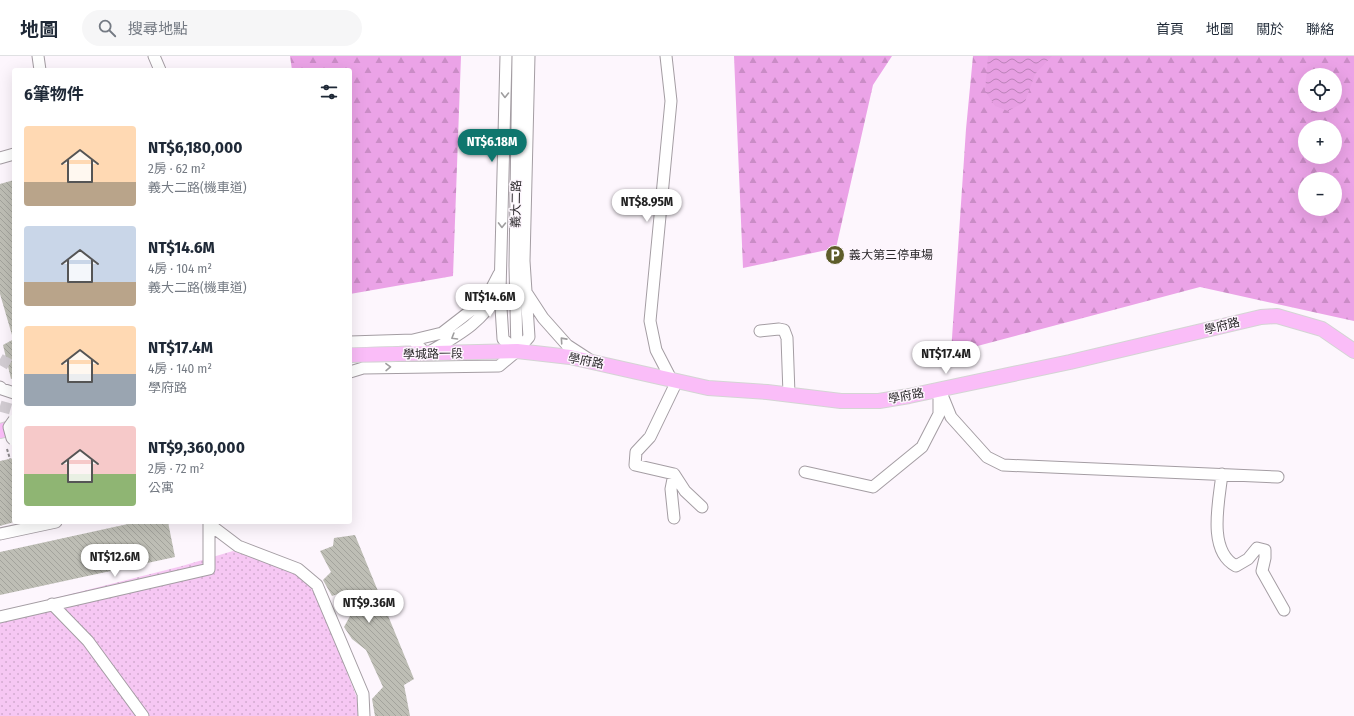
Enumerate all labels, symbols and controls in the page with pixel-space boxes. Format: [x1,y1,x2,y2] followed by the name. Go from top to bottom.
[82,10,362,46] search box
[96,17,118,39] icon: search
[20,18,58,41] text: 地圖
[128,20,188,38] text: 搜尋地點
[1156,21,1184,38] text: 首頁
[1206,21,1234,38] text: 地圖
[1256,21,1284,38] text: 關於
[1306,21,1334,38] text: 聯絡
[1298,68,1342,216] map controls
[1298,68,1342,112] button: locate
[318,81,340,103] icon: filters
[24,84,84,105] text: 6筆物件
[501,92,509,98] one-way arrow
[1298,120,1342,164] button: +
[451,129,533,163] pin: NT$6.18M
[467,134,517,149] text: NT$6.18M
[148,137,243,158] text: NT$6,180,000
[56,142,104,190] icon: home
[148,161,205,176] text: 2房 · 62 m²
[1298,172,1342,216] button: −
[148,180,247,195] text: 義大二路(機車道)
[509,180,523,228] street label: 義大二路
[606,189,688,223] pin: NT$8.95M
[621,194,673,209] text: NT$8.95M
[498,222,506,228] one-way arrow
[148,237,215,258] text: NT$14.6M
[56,242,104,290] icon: home
[824,244,846,266] parking icon: 義大第三停車場
[849,248,933,262] place label: 義大第三停車場
[148,261,212,276] text: 4房 · 104 m²
[148,280,247,295] text: 義大二路(機車道)
[449,284,531,318] pin: NT$14.6M
[464,289,516,304] text: NT$14.6M
[1203,315,1241,337] street label: 學府路
[451,333,458,340] one-way arrow
[148,337,213,358] text: NT$17.4M
[560,337,567,344] one-way arrow
[905,341,987,375] pin: NT$17.4M
[56,342,104,390] icon: home
[403,346,463,362] street label: 學城路一段
[921,346,971,361] text: NT$17.4M
[567,351,605,371] street label: 學府路
[148,361,212,376] text: 4房 · 140 m²
[385,363,391,372] one-way arrow
[148,380,187,395] text: 學府路
[887,386,925,406] street label: 學府路
[148,437,245,458] text: NT$9,360,000
[56,442,104,490] icon: home
[148,461,204,476] text: 2房 · 72 m²
[148,480,174,495] text: 公寓
[74,544,156,578] pin: NT$12.6M
[90,549,140,564] text: NT$12.6M
[328,590,410,624] pin: NT$9.36M
[343,595,395,610] text: NT$9.36M

